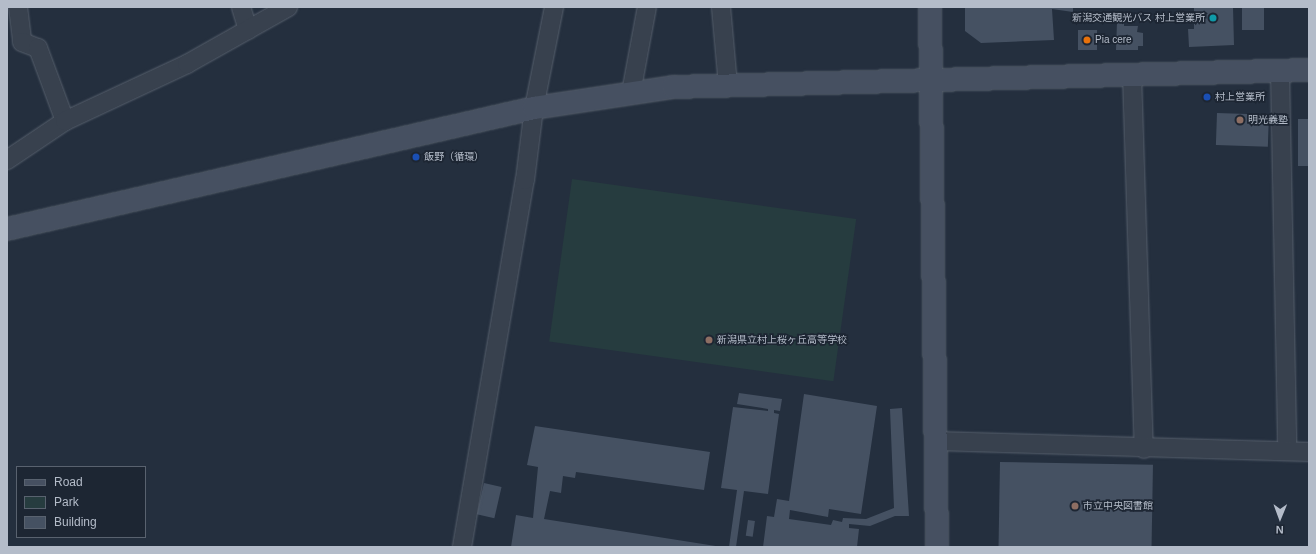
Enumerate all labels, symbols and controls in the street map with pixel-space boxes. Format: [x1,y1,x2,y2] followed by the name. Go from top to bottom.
[1072,12,1205,24] place label: 新潟交通観光バス 村上営業所
[1208,13,1218,23] marker: 新潟交通観光バス 村上営業所
[1095,34,1132,46] place label: Pia cere
[1082,35,1092,45] marker: Pia cere
[1215,91,1265,103] place label: 村上営業所
[1202,92,1212,102] marker: 村上営業所
[1248,114,1288,126] place label: 明光義塾
[1235,115,1245,125] marker: 明光義塾
[424,151,484,163] place label: 飯野（循環）
[411,152,421,162] marker: 飯野（循環）
[717,334,847,346] place label: 新潟県立村上桜ヶ丘高等学校
[704,335,714,345] marker: 新潟県立村上桜ヶ丘高等学校
[16,466,146,538] legend
[54,475,83,489] text: Road
[54,495,79,509] text: Park
[1260,498,1300,538] north arrow
[1083,500,1153,512] place label: 市立中央図書館
[1070,501,1080,511] marker: 市立中央図書館
[54,515,97,529] text: Building
[1276,524,1284,536] text: N

